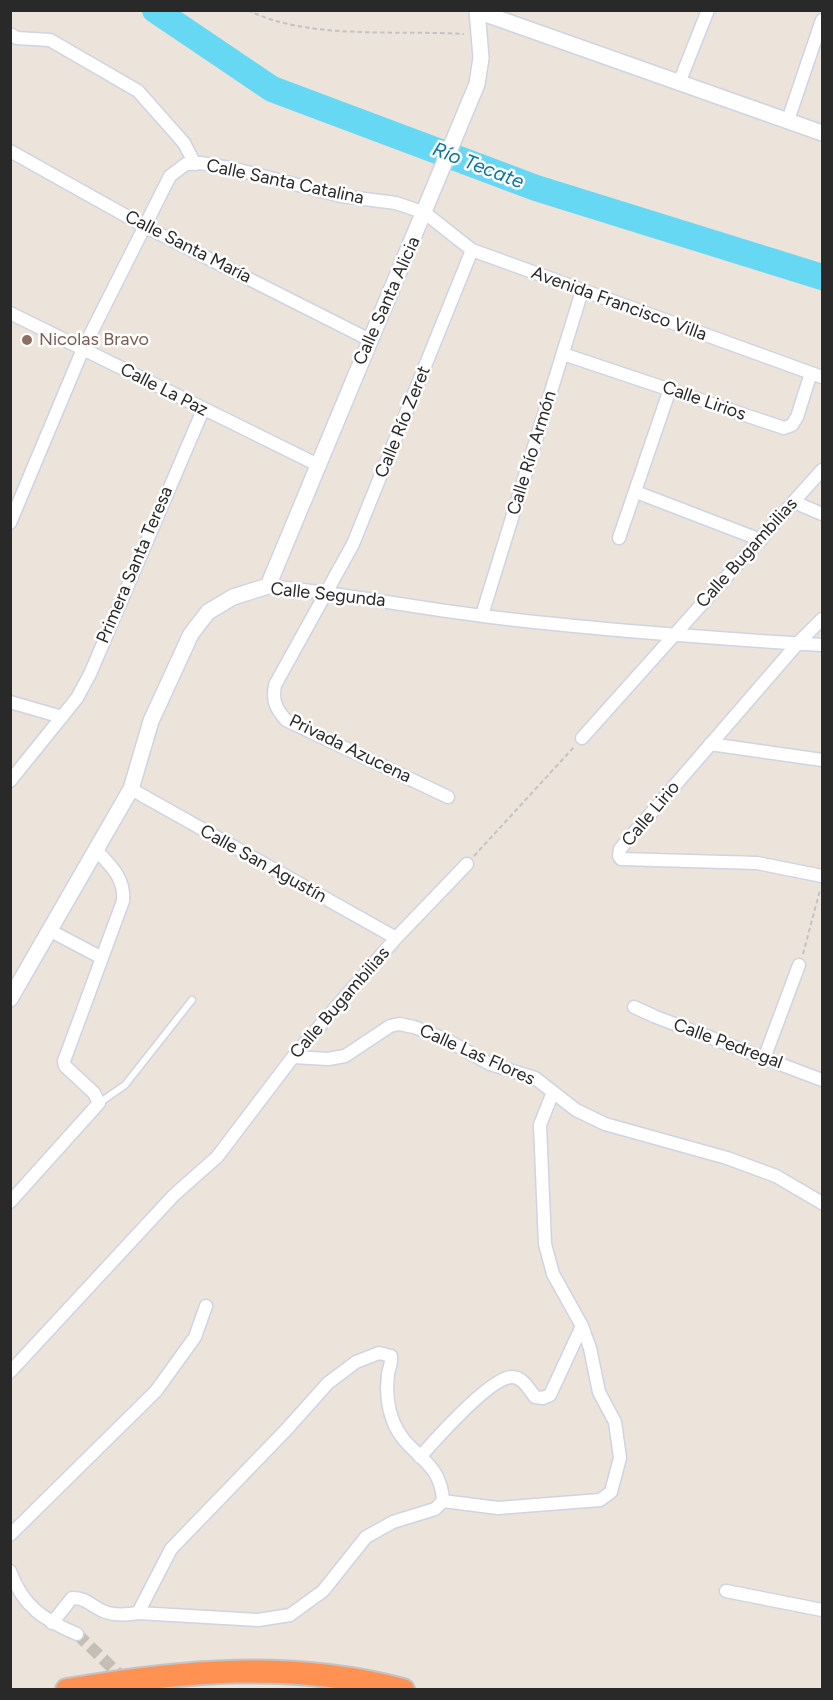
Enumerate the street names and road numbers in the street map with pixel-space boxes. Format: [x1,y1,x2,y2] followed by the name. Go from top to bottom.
[204,155,366,209] street label: Calle Santa Catalina
[121,206,255,288] street label: Calle Santa María
[349,233,425,369] street label: Calle Santa Alicia
[528,262,710,346] street label: Avenida Francisco Villa
[117,359,211,421] street label: Calle La Paz
[371,363,435,481] street label: Calle Río Zeret
[659,377,749,425] street label: Calle Lirios
[503,388,561,518] street label: Calle Río Armón
[92,483,178,647] street label: Primera Santa Teresa
[692,493,802,613] street label: Calle Bugambilias
[269,578,387,612] street label: Calle Segunda
[286,710,414,788] street label: Privada Azucena
[617,777,685,851] street label: Calle Lirio
[196,820,330,908] street label: Calle San Agustín
[286,943,394,1063] street label: Calle Bugambilias
[670,1014,786,1074] street label: Calle Pedregal
[416,1020,538,1090] street label: Calle Las Flores

